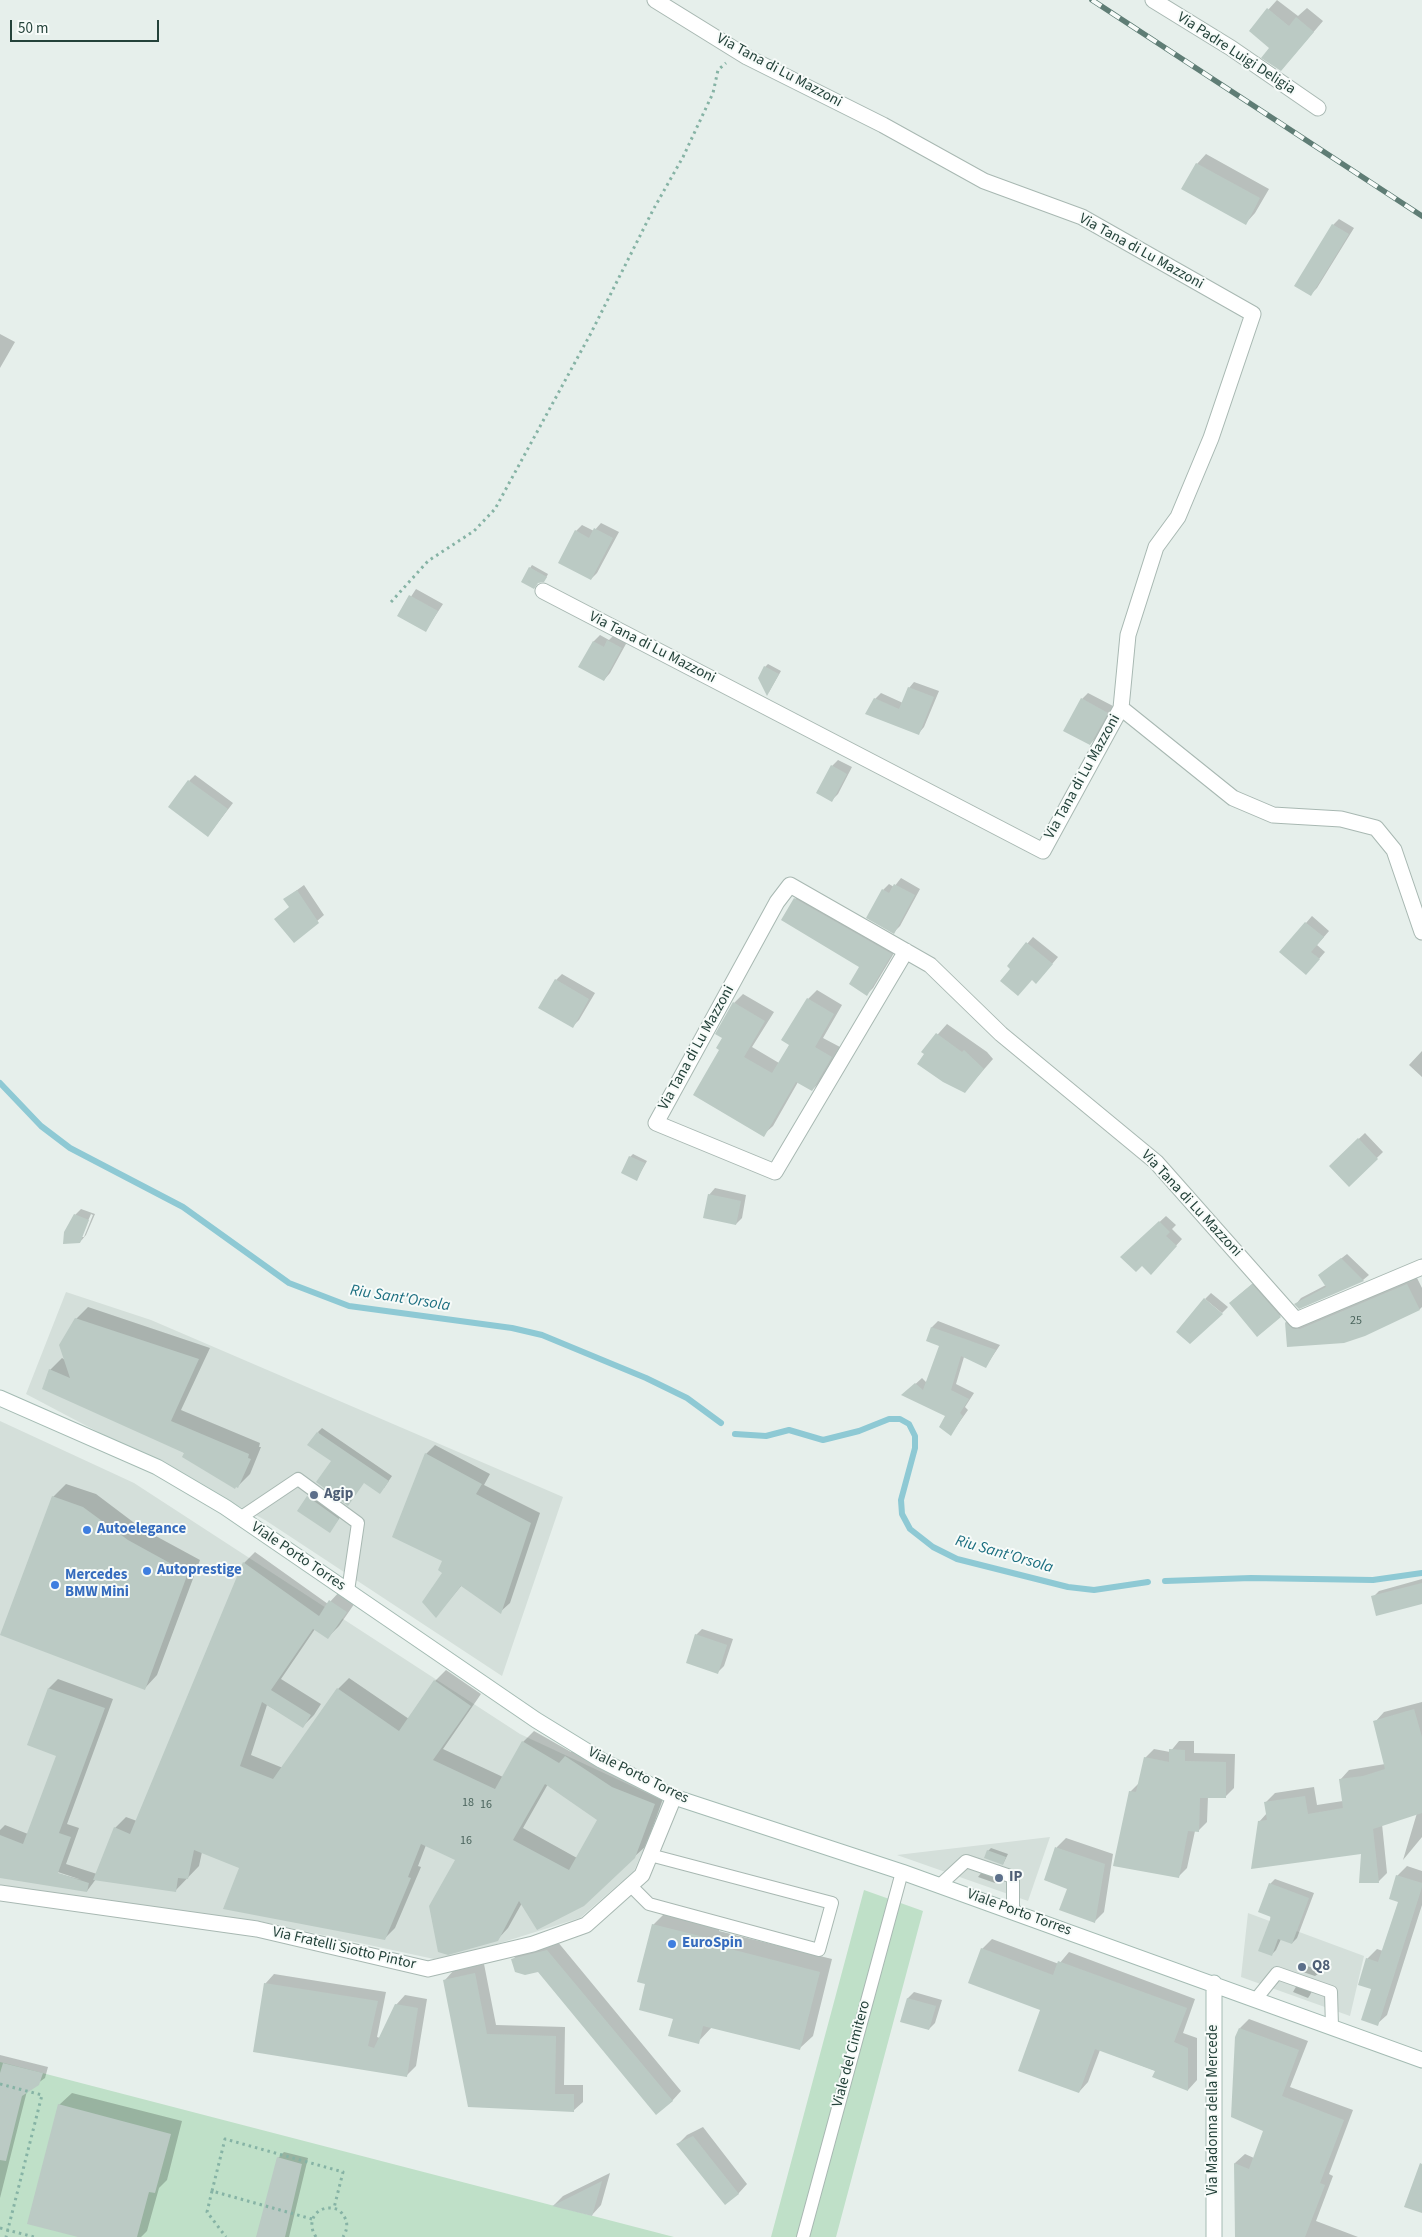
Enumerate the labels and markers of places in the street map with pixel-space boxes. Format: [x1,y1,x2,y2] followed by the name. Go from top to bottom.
[324,1486,353,1504] place label: Agip
[308,1489,320,1501] marker: Agip
[97,1521,186,1539] place label: Autoelegance
[81,1524,93,1536] marker: Autoelegance
[157,1562,242,1580] place label: Autoprestige
[141,1565,153,1577] marker: Autoprestige
[65,1567,129,1602] place label: Mercedes BMW Mini
[49,1579,61,1591] marker: Mercedes BMW Mini
[1009,1869,1022,1887] place label: IP
[993,1872,1005,1884] marker: IP
[682,1935,743,1953] place label: EuroSpin
[666,1938,678,1950] marker: EuroSpin
[1312,1958,1330,1976] place label: Q8
[1296,1961,1308,1973] marker: Q8

